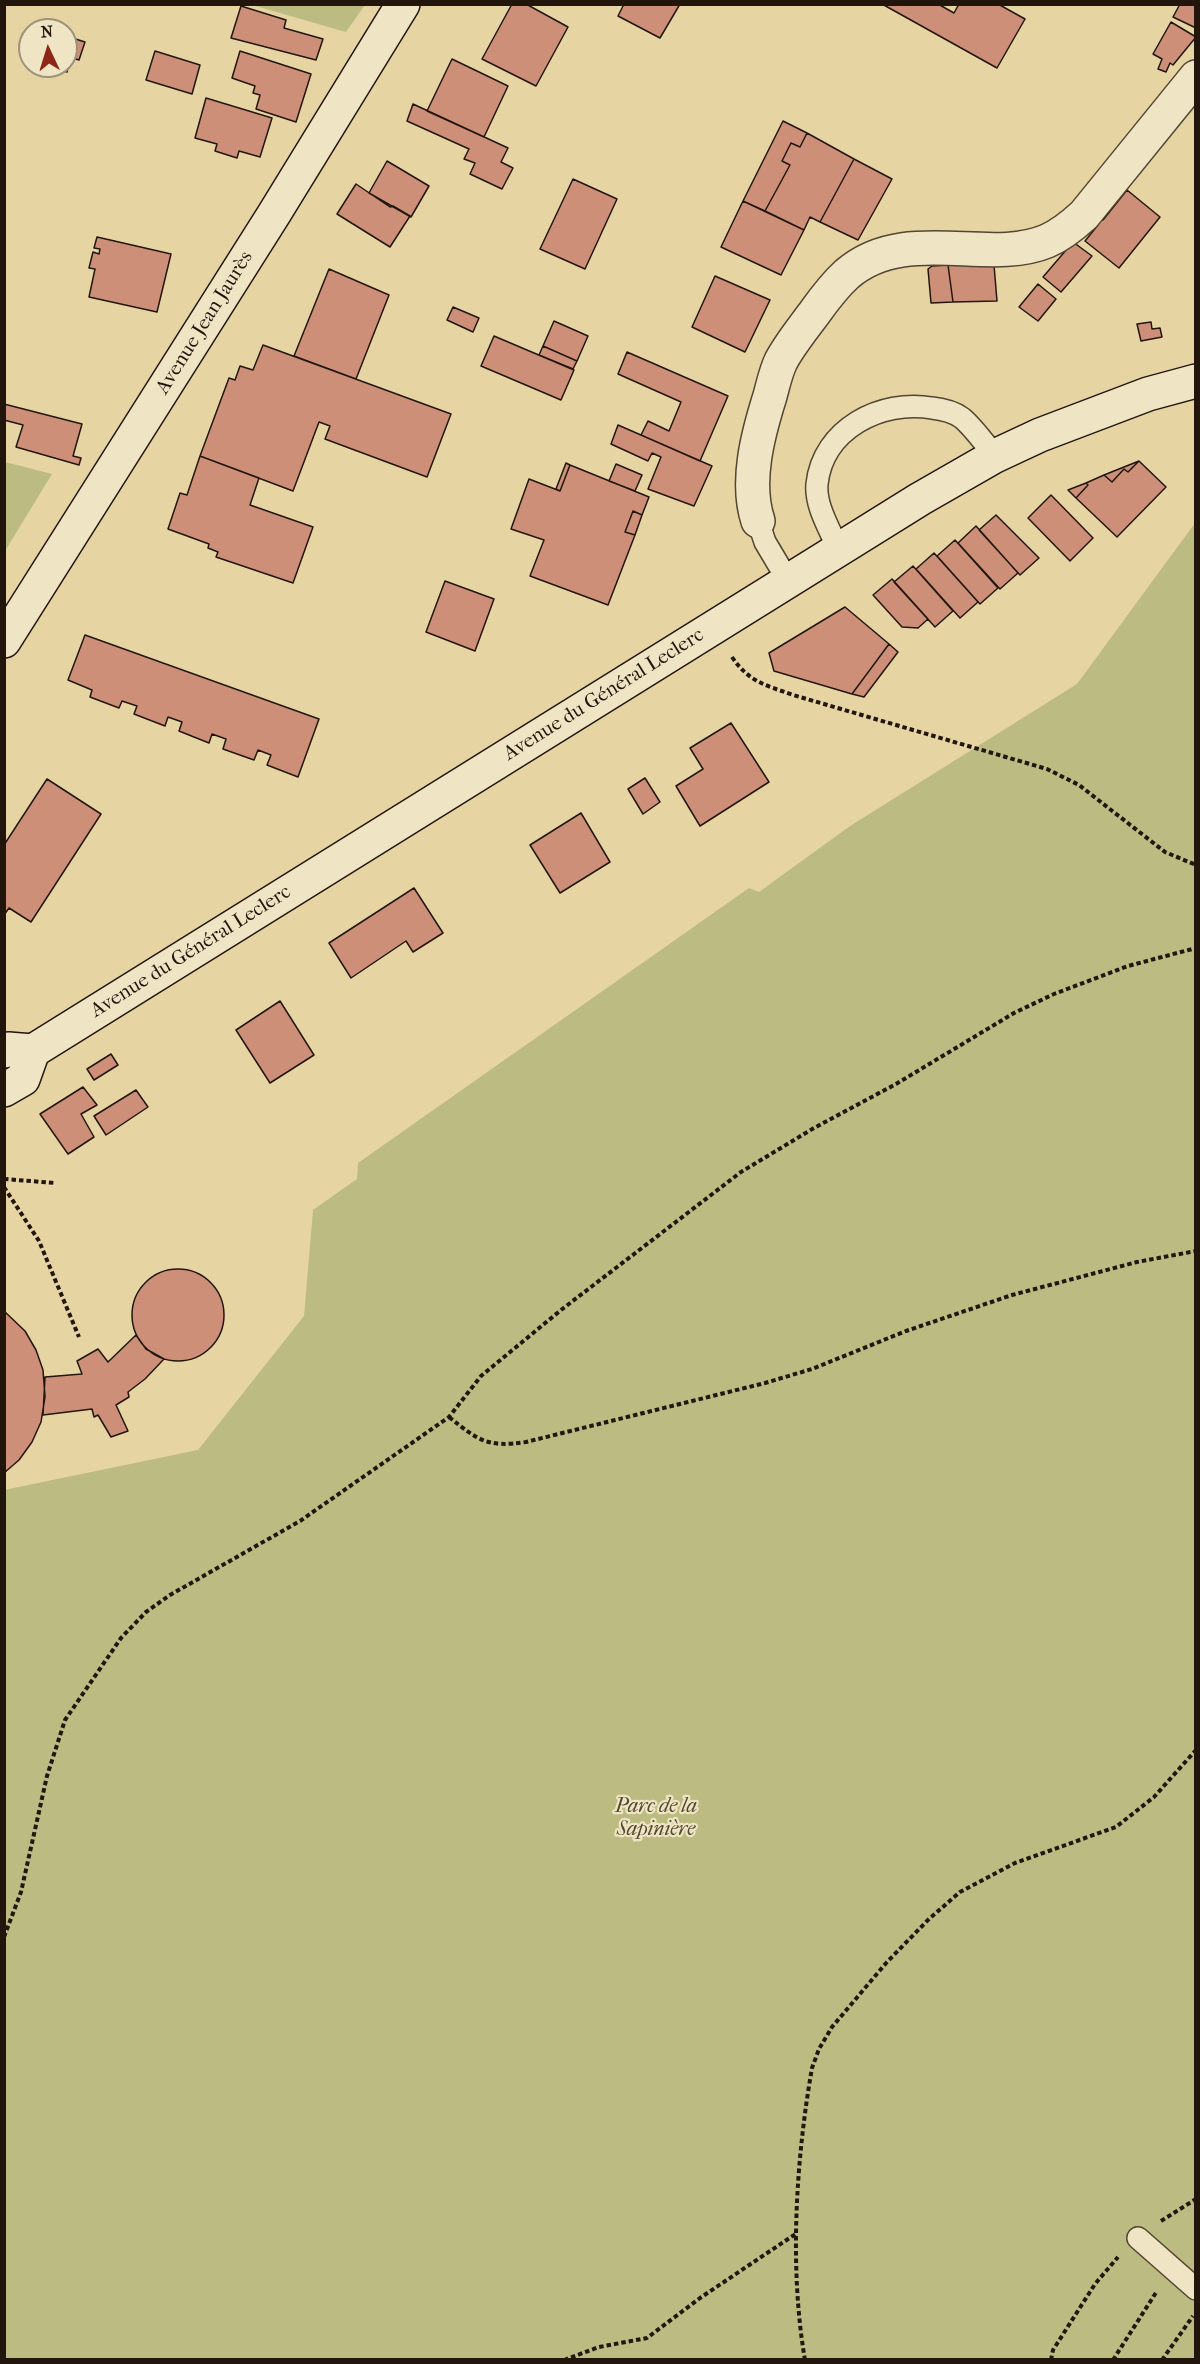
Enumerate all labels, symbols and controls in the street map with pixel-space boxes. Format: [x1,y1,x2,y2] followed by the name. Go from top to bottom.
[18,18,78,78] north arrow
[40,22,54,41] text: N
[151,247,259,399] street label: Avenue Jean Jaurès
[499,623,709,767] street label: Avenue du Général Leclerc
[86,880,296,1024] street label: Avenue du Général Leclerc
[615,1795,697,1842] park label: Parc de la Sapinière

